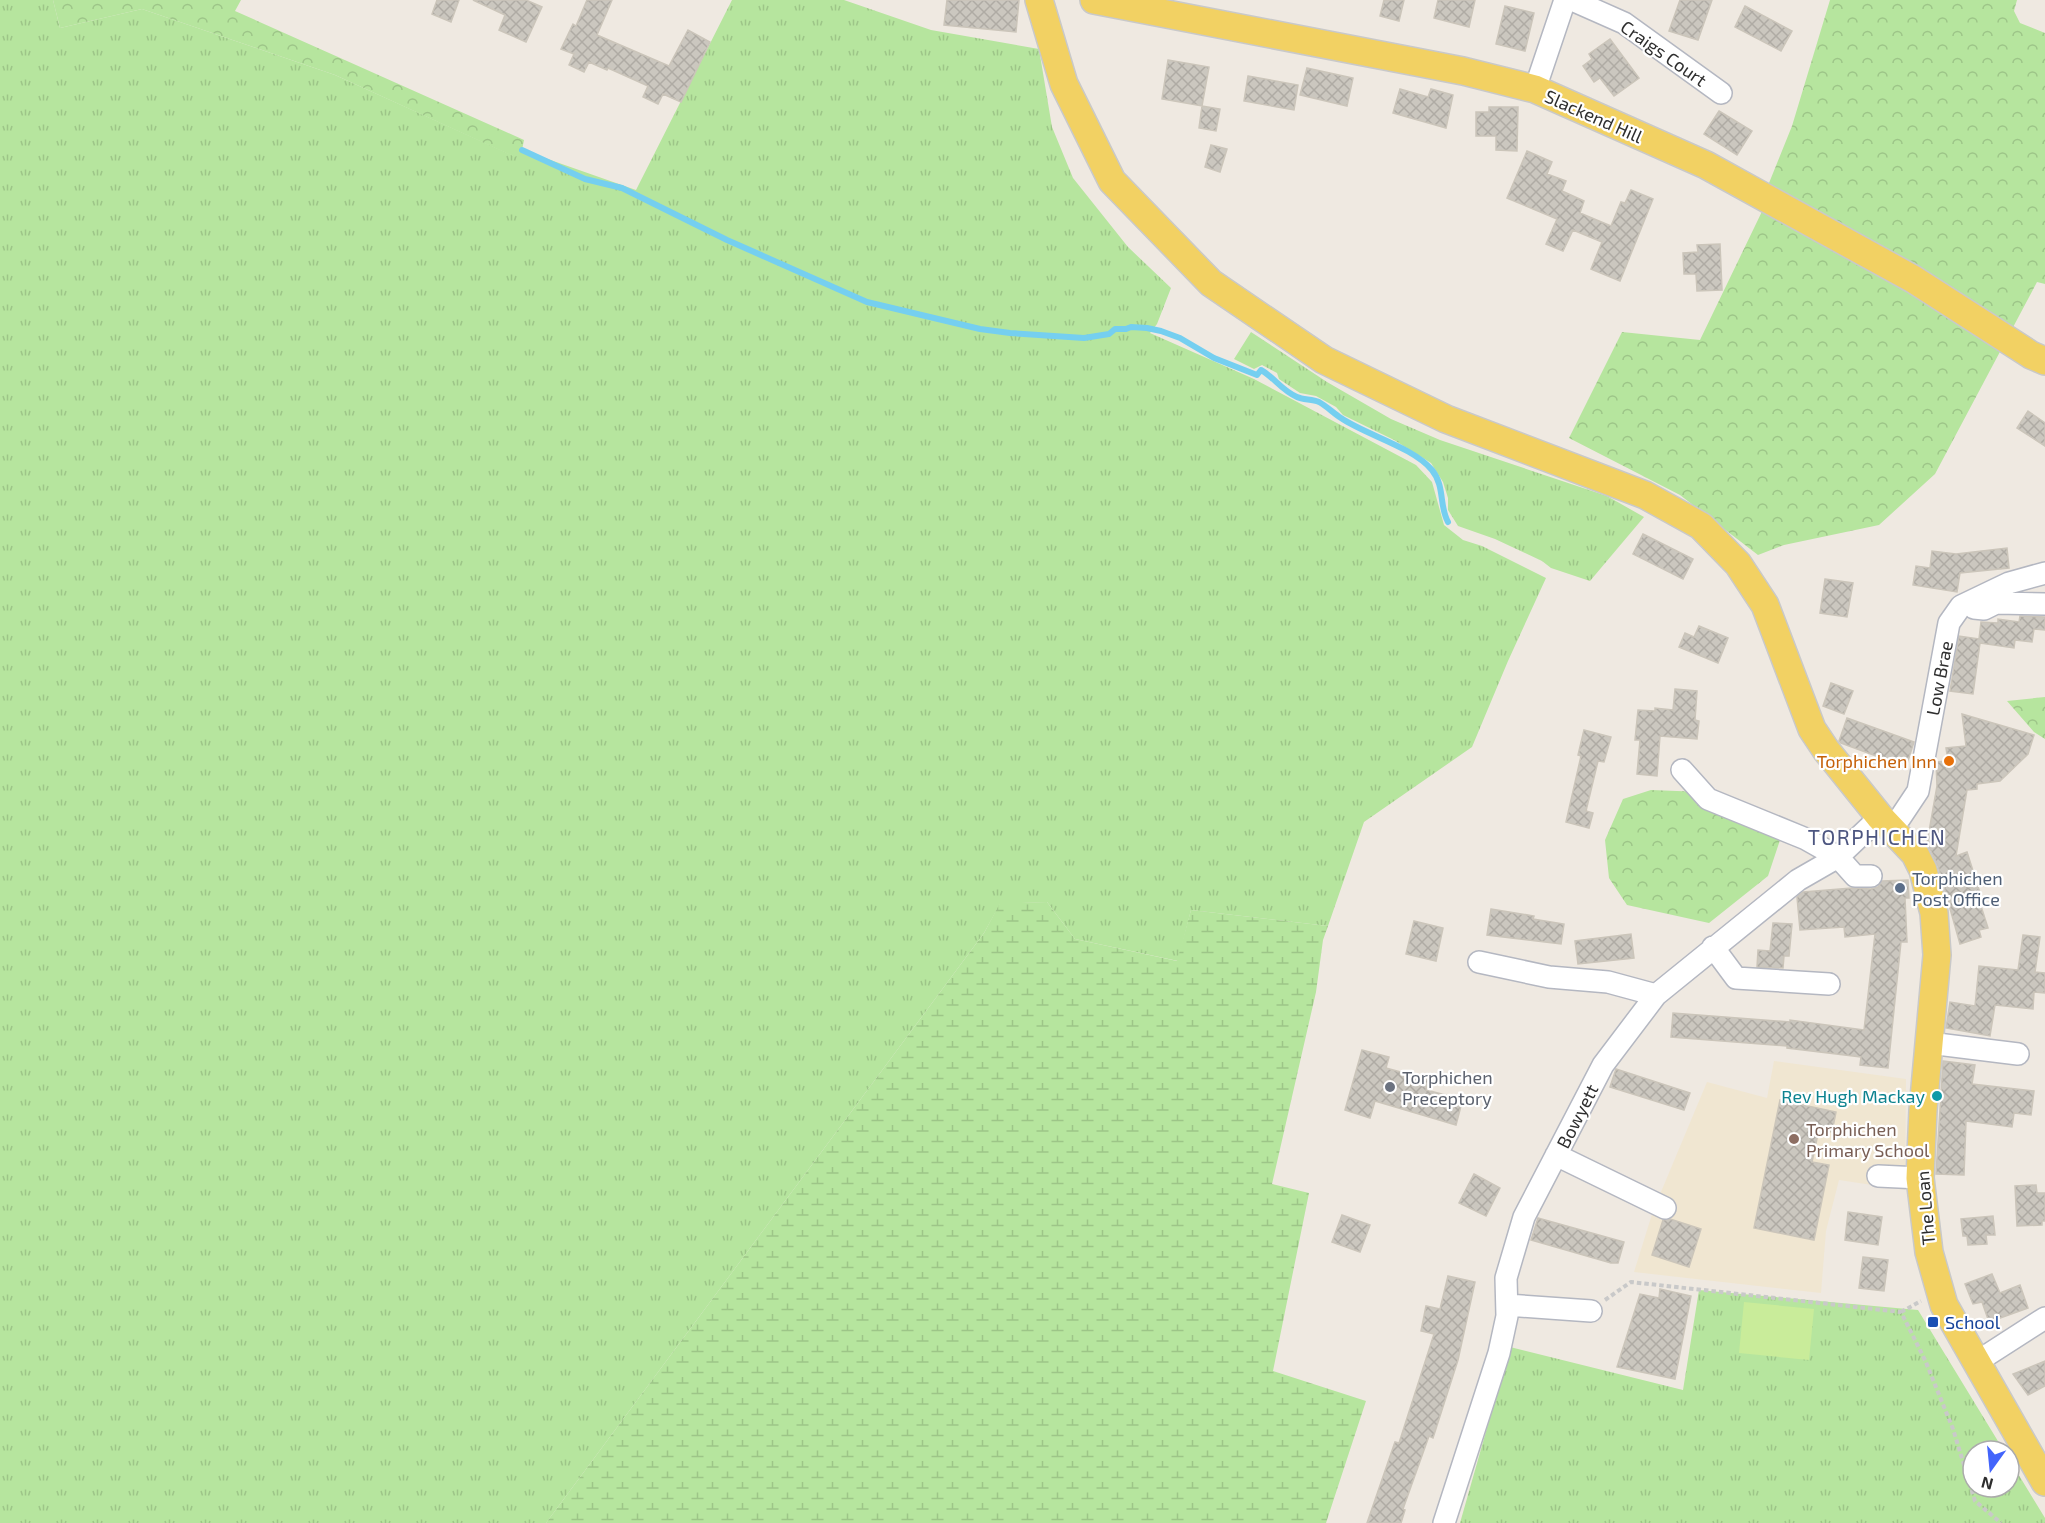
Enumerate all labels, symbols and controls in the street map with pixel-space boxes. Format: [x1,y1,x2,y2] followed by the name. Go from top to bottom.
[1617,15,1711,91] street label: Craigs Court
[1542,85,1647,148] street label: Slackend Hill
[1921,639,1957,717] street label: Low Brae
[1817,750,1937,772] place label: Torphichen Inn
[1942,754,1956,768] marker: Torphichen Inn
[1808,824,1946,849] district label: TORPHICHEN
[1912,867,2003,910] place label: Torphichen Post Office
[1893,881,1907,895] marker: Torphichen Post Office
[1402,1066,1493,1109] place label: Torphichen Preceptory
[1383,1080,1397,1094] marker: Torphichen Preceptory
[1552,1080,1603,1152] street label: Bowyett
[1781,1085,1925,1107] place label: Rev Hugh Mackay
[1930,1089,1944,1103] marker: Rev Hugh Mackay
[1806,1118,1930,1161] place label: Torphichen Primary School
[1787,1132,1801,1146] marker: Torphichen Primary School
[1911,1170,1939,1246] street label: The Loan
[1945,1311,2001,1333] place label: School
[1926,1315,1940,1329] marker: School
[1961,1439,2021,1499] north arrow
[1979,1473,1995,1495] text: N

